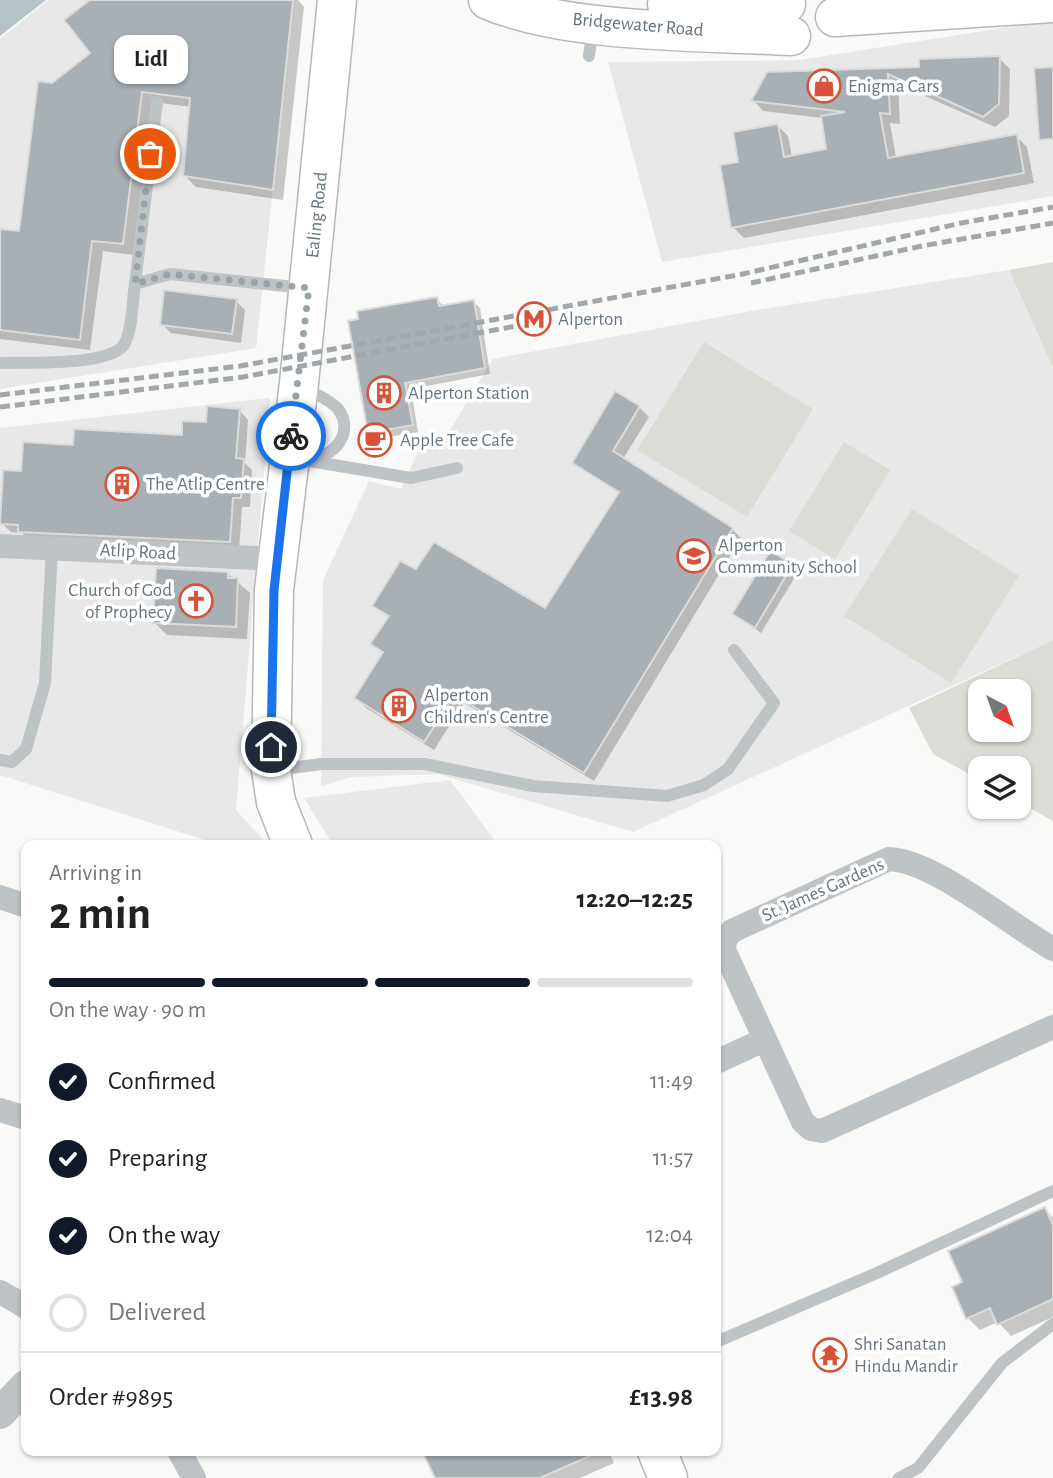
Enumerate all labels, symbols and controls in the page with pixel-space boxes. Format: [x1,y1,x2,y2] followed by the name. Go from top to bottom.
[572,10,704,40] street label: Bridgewater Road
[113,35,187,84] callout: Lidl
[134,48,168,71] text: Lidl
[805,67,843,105] shop icon: Enigma Cars
[848,77,939,96] place label: Enigma Cars
[120,124,180,184] pin
[131,135,169,173] icon: bag
[303,171,331,259] street label: Ealing Road
[515,300,553,338] metro station icon: Alperton
[558,310,623,329] place label: Alperton
[365,374,403,412] building icon: Alperton Station
[408,384,530,403] place label: Alperton Station
[256,401,326,471] courier
[272,417,310,455] icon: bike
[356,421,394,459] cafe icon: Apple Tree Cafe
[400,431,514,450] place label: Apple Tree Cafe
[103,465,141,503] building icon: The Atlip Centre
[146,475,265,494] place label: The Atlip Centre
[718,536,857,577] place label: Alperton Community School
[675,537,713,575] school or university icon: Alperton Community School
[99,541,177,563] street label: Atlip Road
[68,581,172,622] place label: Church of God of Prophecy
[177,582,215,620] church icon: Church of God of Prophecy
[968,679,1031,742] north arrow
[968,679,1031,819] map controls
[424,686,549,727] place label: Alperton Children's Centre
[380,687,418,725] building icon: Alperton Children's Centre
[241,717,301,777] pin
[252,728,290,766] icon: home
[968,756,1031,819] button: layers
[759,855,887,925] street label: St. James Gardens
[49,862,142,885] text: Arriving in
[577,886,693,912] text: 12:20–12:25
[49,891,151,937] text: 2 min
[49,999,206,1022] text: On the way · 90 m
[49,1063,87,1101] icon: check
[108,1068,216,1094] text: Confirmed
[650,1070,693,1093] text: 11:49
[49,1140,87,1178] icon: check
[108,1145,207,1171] text: Preparing
[653,1147,693,1170] text: 11:57
[49,1217,87,1255] icon: check
[108,1222,220,1248] text: On the way
[646,1224,693,1247] text: 12:04
[108,1299,206,1325] text: Delivered
[854,1335,958,1376] place label: Shri Sanatan Hindu Mandir
[811,1336,849,1374] temple icon: Shri Sanatan Hindu Mandir
[49,1384,173,1410] text: Order #9895
[630,1384,693,1410] text: £13.98

